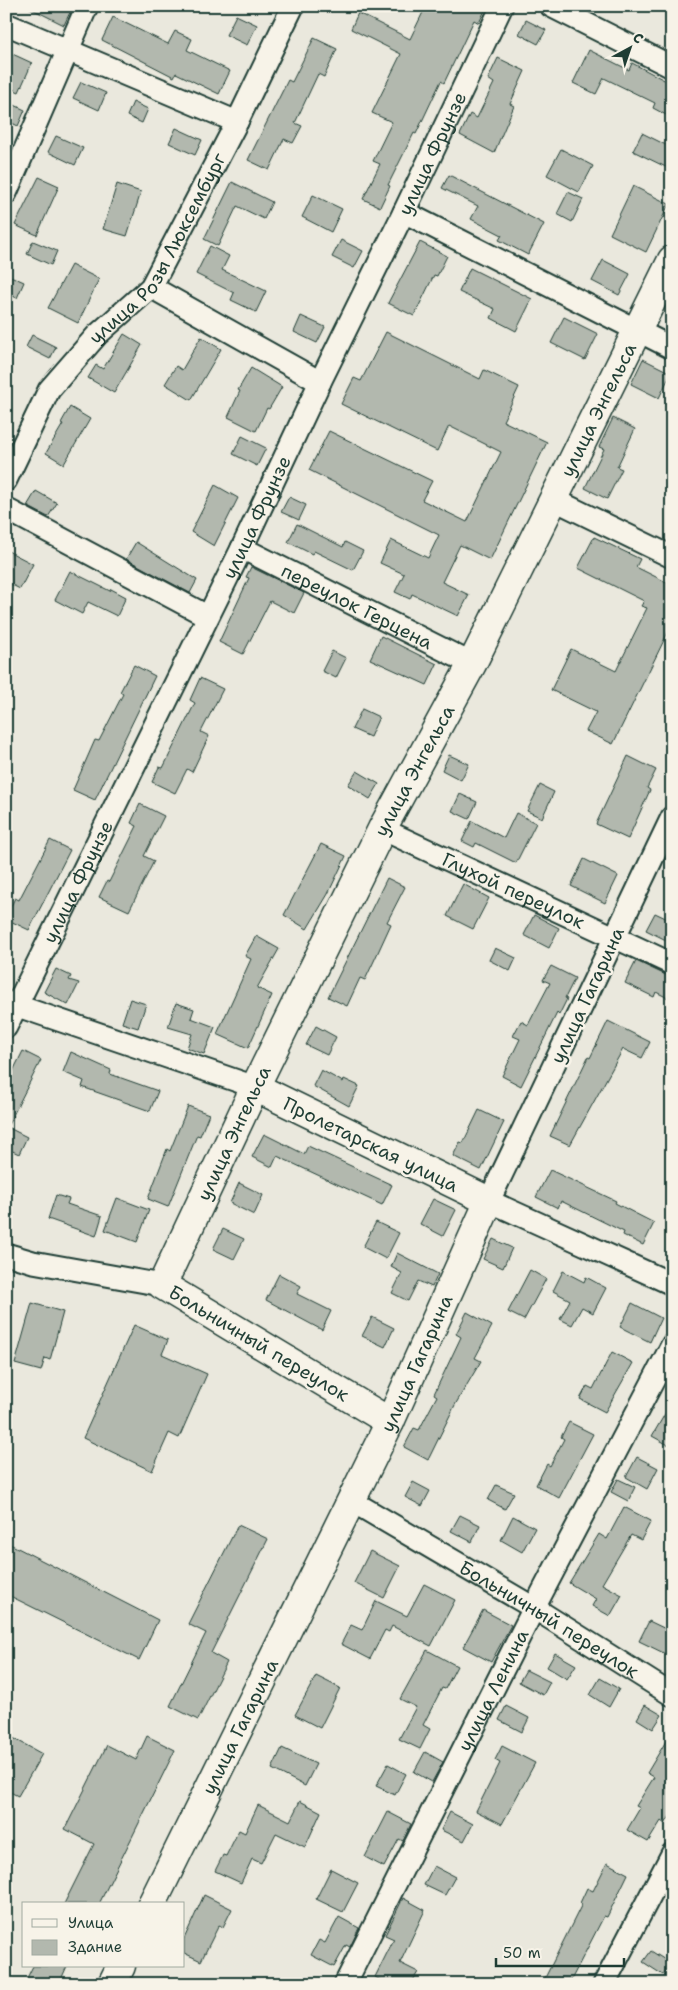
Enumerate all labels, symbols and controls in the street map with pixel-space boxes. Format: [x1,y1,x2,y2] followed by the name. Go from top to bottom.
[606,22,656,72] north arrow
[629,28,647,48] text: С
[392,88,472,219] street label: улица Фрунзе
[83,148,232,349] street label: улица Розы Люксембург
[555,339,642,481] street label: улица Энгельса
[217,452,297,583] street label: улица Фрунзе
[277,558,437,655] street label: переулок Герцена
[368,700,461,841] street label: улица Энгельса
[37,816,119,947] street label: улица Фрунзе
[438,847,589,935] street label: Глухой переулок
[545,923,630,1068] street label: улица Гагарина
[191,1061,277,1205] street label: улица Энгельса
[279,1091,463,1198] street label: Пролетарская улица
[164,1280,354,1407] street label: Больничный переулок
[375,1291,459,1436] street label: улица Гагарина
[454,1555,644,1684] street label: Больничный переулок
[452,1625,534,1756] street label: улица Ленина
[196,1655,284,1799] street label: улица Гагарина
[22,1902,185,1968] legend
[68,1913,114,1933] text: Улица
[496,1935,623,1967] scale bar
[68,1937,122,1957] text: Здание
[503,1943,541,1963] text: 50 m

